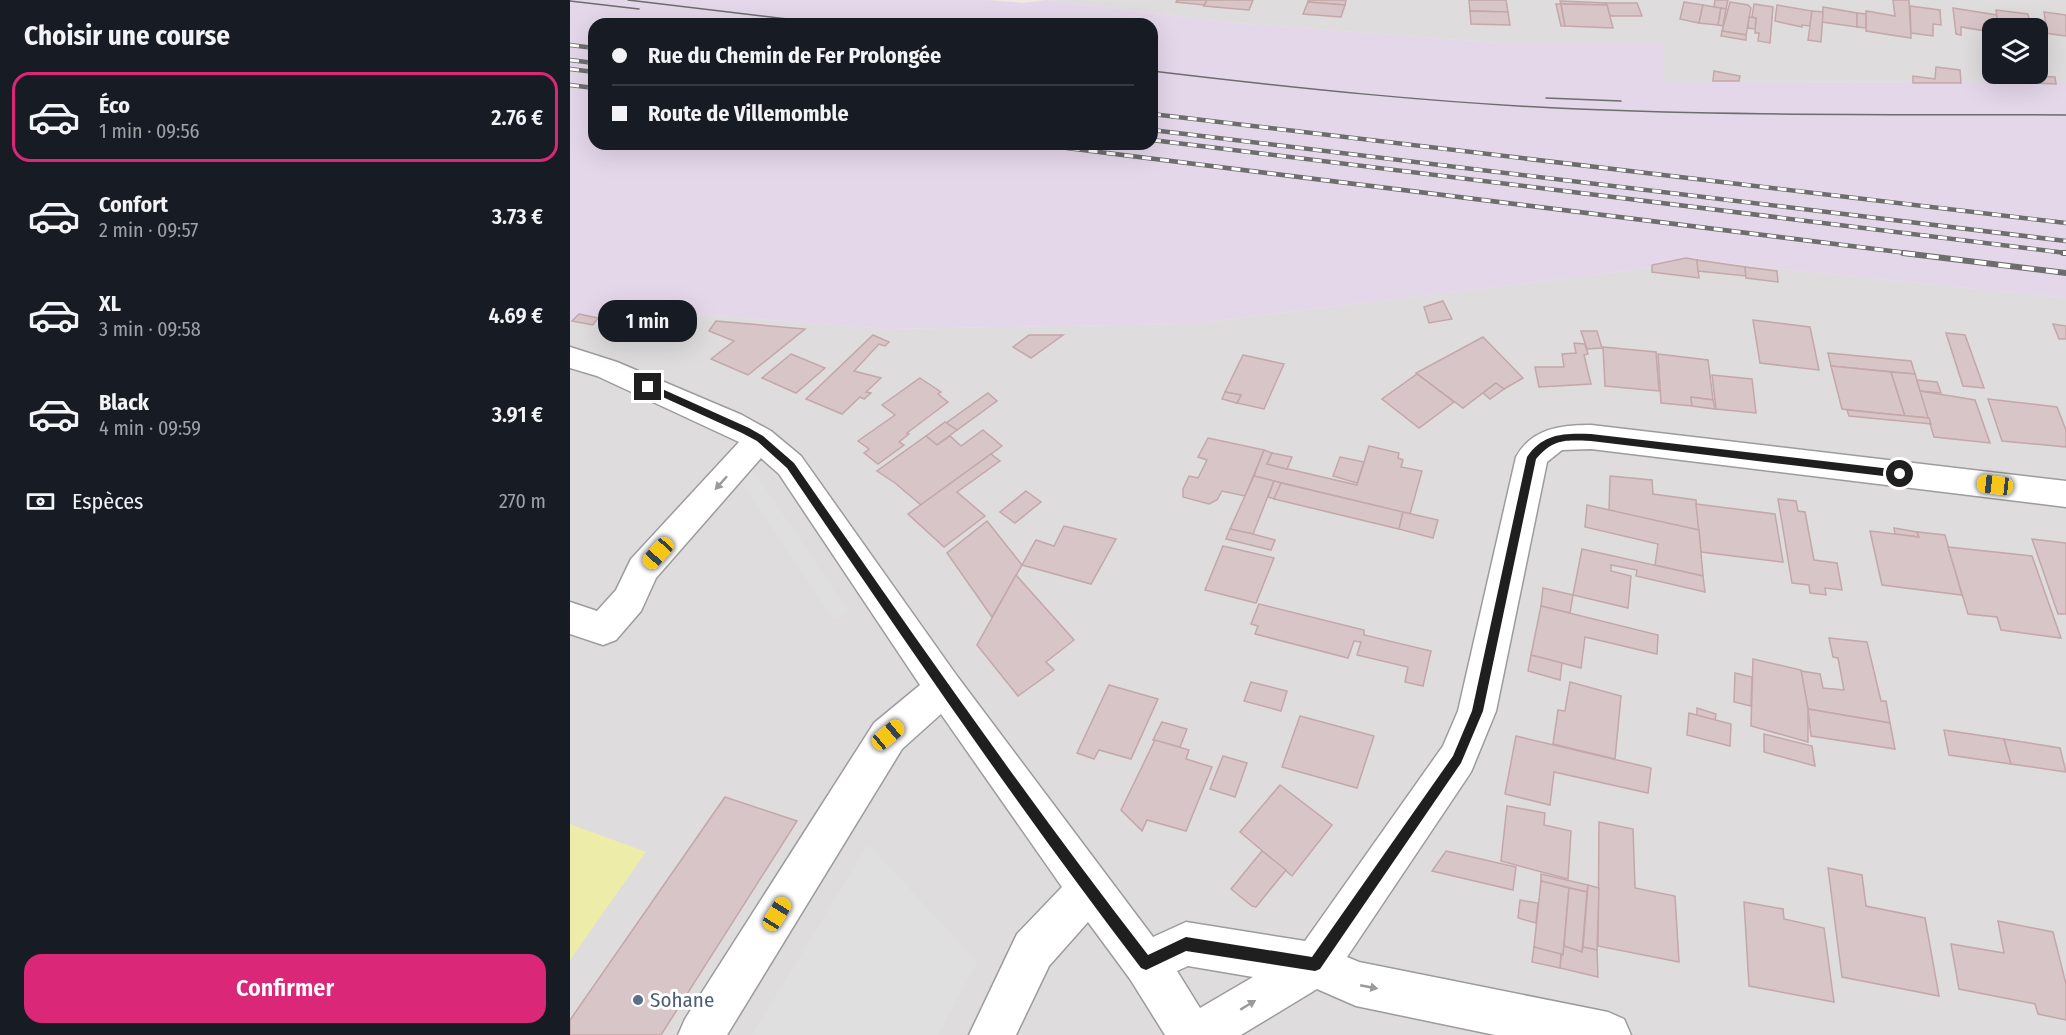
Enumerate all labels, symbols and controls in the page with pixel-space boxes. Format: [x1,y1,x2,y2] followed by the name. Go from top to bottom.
[1982,18,2048,84] map controls
[1982,18,2048,84] button: layers
[24,20,230,52] text: Choisir une course
[648,42,941,69] text: Rue du Chemin de Fer Prolongée
[27,90,81,144] icon: car
[99,92,130,119] text: Éco
[648,100,849,127] text: Route de Villemomble
[491,104,543,131] text: 2.76 €
[99,119,200,143] text: 1 min · 09:56
[27,189,81,243] icon: car
[99,191,168,218] text: Confort
[492,203,543,230] text: 3.73 €
[99,218,198,242] text: 2 min · 09:57
[27,288,81,342] icon: car
[99,290,121,317] text: XL
[598,300,698,342] callout: 1 min
[488,302,543,329] text: 4.69 €
[626,309,669,333] text: 1 min
[99,317,201,341] text: 3 min · 09:58
[634,373,661,400] route end
[27,387,81,441] icon: car
[99,389,149,416] text: Black
[492,401,543,428] text: 3.91 €
[99,416,201,440] text: 4 min · 09:59
[1886,460,1913,487] route start
[1976,474,2014,496] car
[714,475,728,490] one-way arrow
[24,485,57,518] icon: cash
[72,488,143,515] text: Espèces
[499,489,546,513] text: 270 m
[639,534,677,572] car
[868,717,908,753] car
[760,894,794,934] car
[24,954,546,1023] button: Confirmer
[1360,983,1379,992] one-way arrow
[650,987,714,1013] place label: Sohane
[631,993,645,1007] marker: Sohane
[1240,1000,1257,1010] one-way arrow

